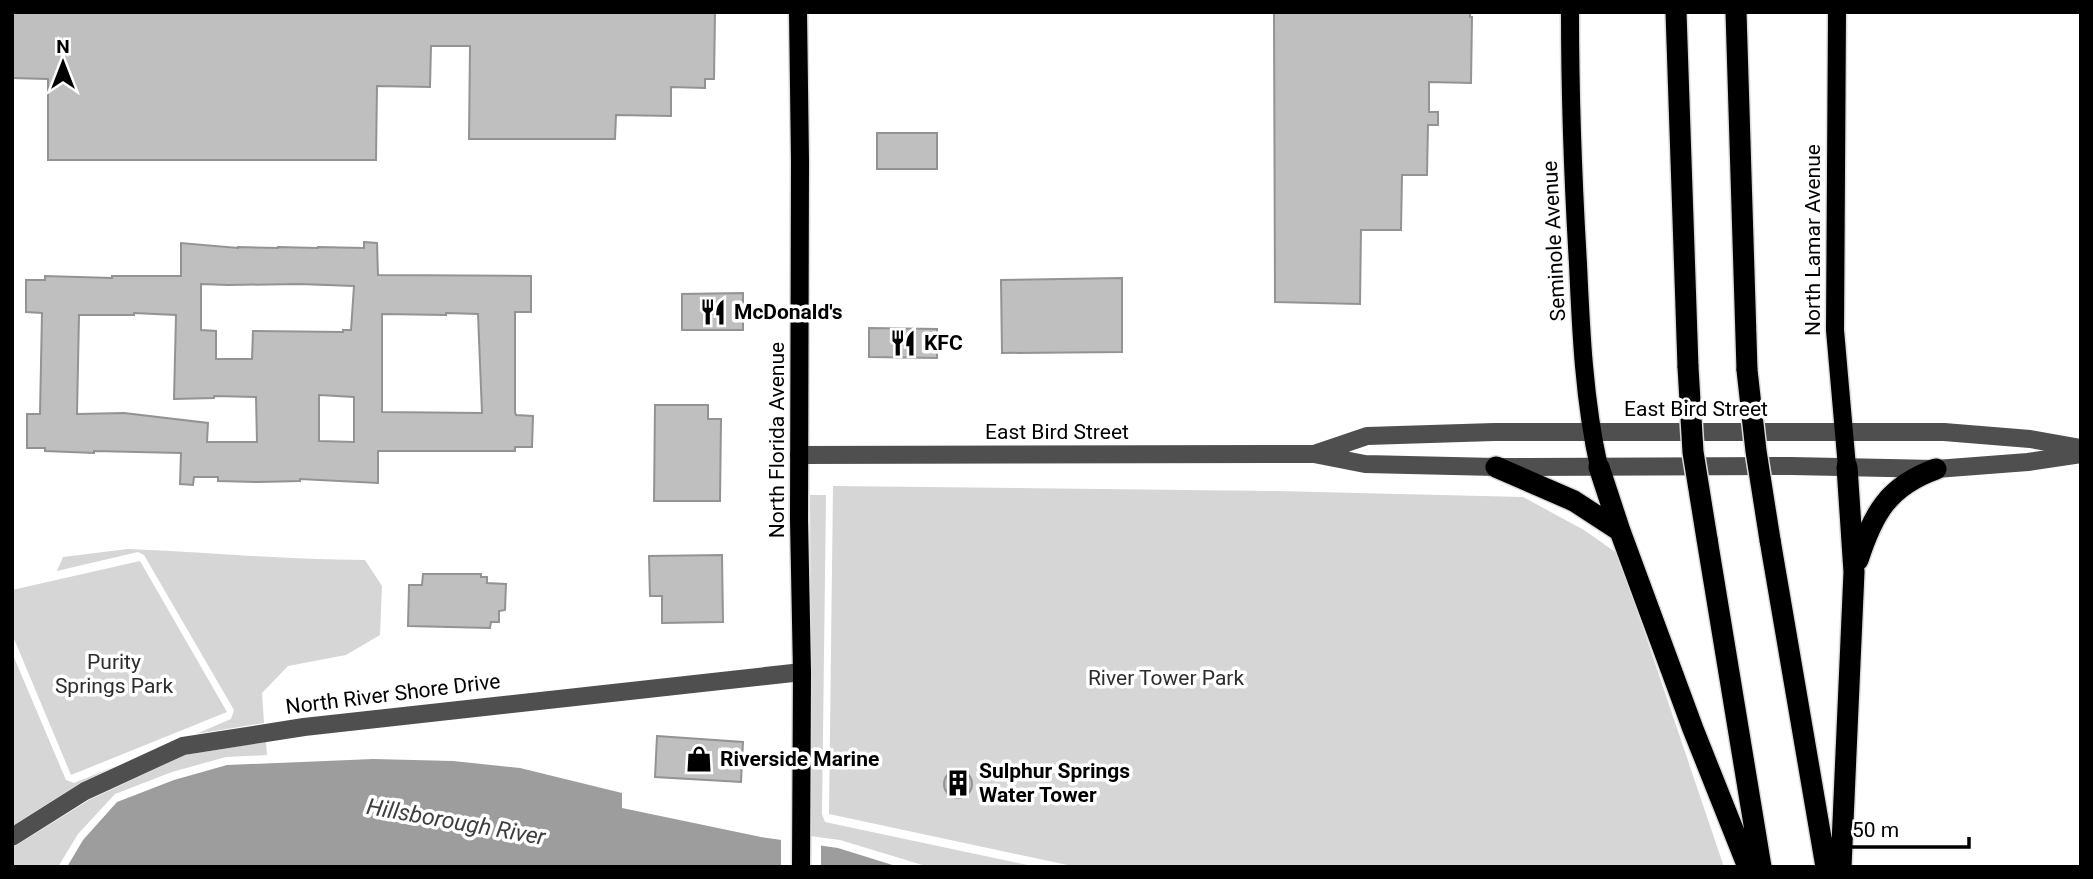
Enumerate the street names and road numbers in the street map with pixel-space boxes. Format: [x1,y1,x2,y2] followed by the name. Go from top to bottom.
[1801,144,1825,336] street label: North Lamar Avenue
[1538,160,1570,322] street label: Seminole Avenue
[765,342,789,538] street label: North Florida Avenue
[1624,397,1768,421] street label: East Bird Street
[985,420,1129,444] street label: East Bird Street
[284,669,502,719] street label: North River Shore Drive

